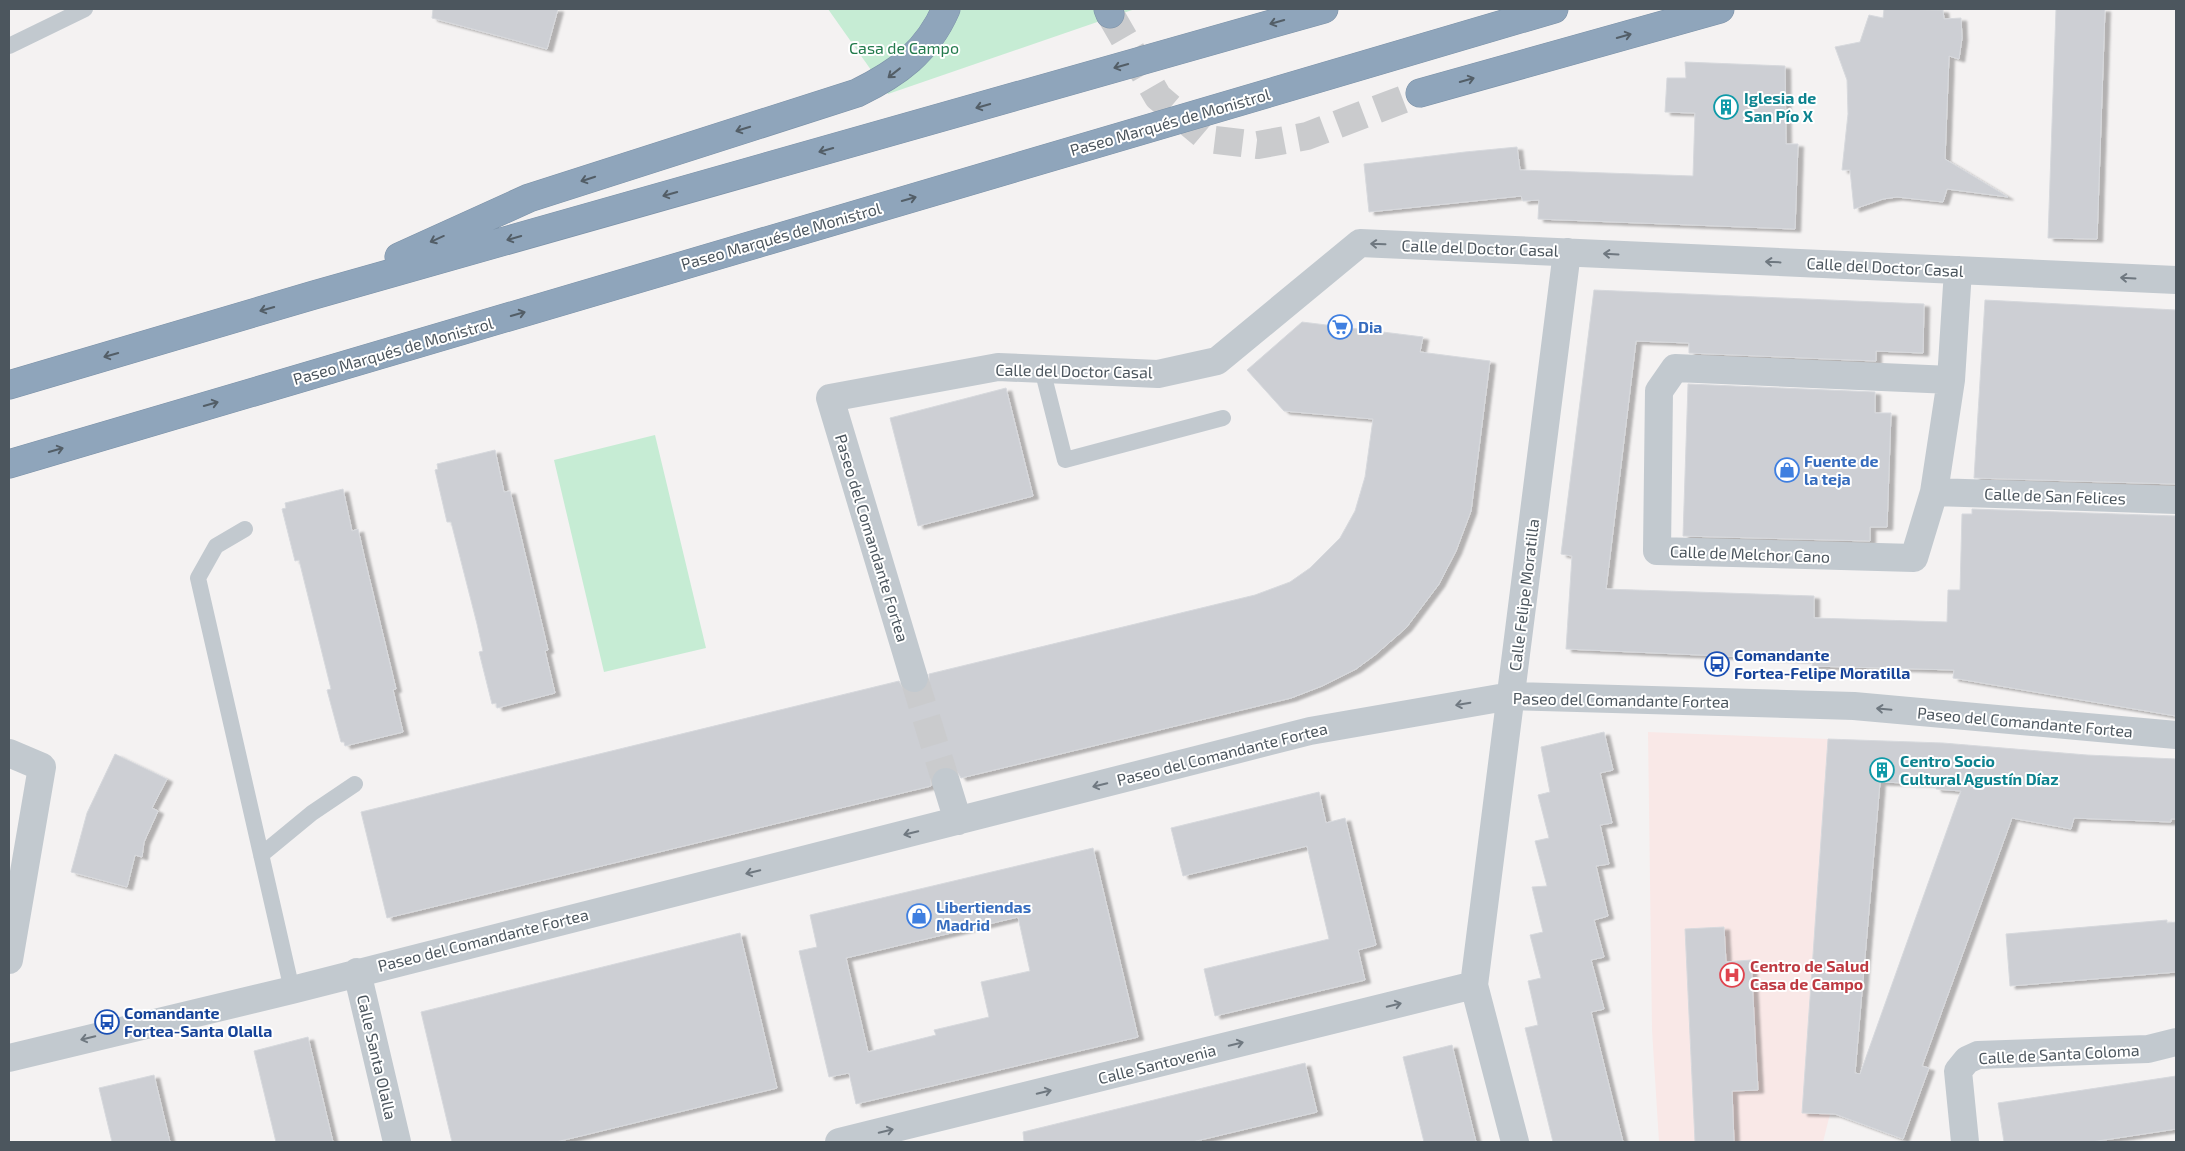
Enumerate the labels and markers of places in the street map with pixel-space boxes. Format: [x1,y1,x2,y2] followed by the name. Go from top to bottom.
[1744,88,1816,125] place label: Iglesia de San Pío X
[1713,94,1739,120] building icon: Iglesia de San Pío X
[1327,314,1353,340] supermarket icon: Dia
[1358,317,1382,336] place label: Dia
[1804,451,1878,488] place label: Fuente de la teja
[1774,457,1800,483] shop icon: Fuente de la teja
[1734,645,1910,682] place label: Comandante Fortea-Felipe Moratilla
[1704,651,1730,677] bus stop icon: Comandante Fortea-Felipe Moratilla
[1900,751,2059,788] place label: Centro Socio Cultural Agustín Díaz
[1869,757,1895,783] building icon: Centro Socio Cultural Agustín Díaz
[936,897,1031,934] place label: Libertiendas Madrid
[906,903,932,929] shop icon: Libertiendas Madrid
[1750,956,1869,993] place label: Centro de Salud Casa de Campo
[1719,962,1745,988] hospital icon: Centro de Salud Casa de Campo
[124,1003,272,1040] place label: Comandante Fortea-Santa Olalla
[94,1009,120,1035] bus stop icon: Comandante Fortea-Santa Olalla

